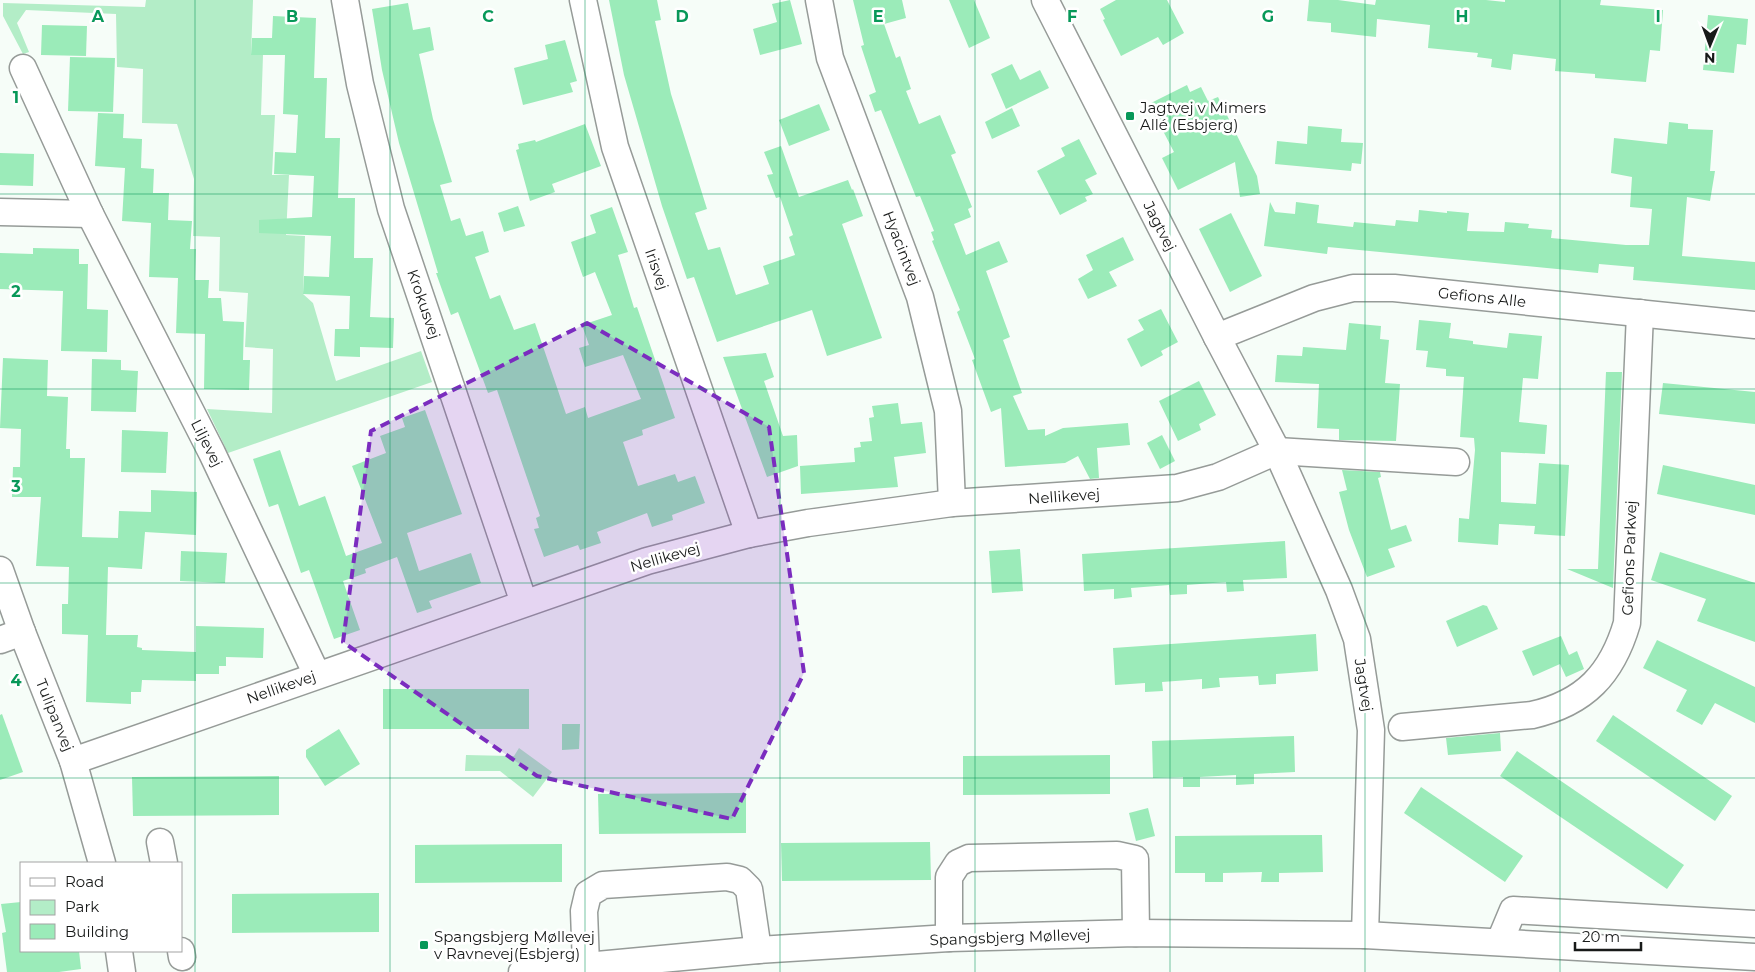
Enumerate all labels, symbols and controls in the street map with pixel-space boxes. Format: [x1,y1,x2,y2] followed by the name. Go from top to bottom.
[91,7,105,26] text: A
[286,7,298,26] text: B
[482,7,494,26] text: C
[675,7,689,26] text: D
[873,7,883,26] text: E
[1067,7,1077,26] text: F
[1262,7,1274,26] text: G
[1456,7,1468,26] text: H
[1655,7,1661,26] text: I
[1685,20,1735,70] north arrow
[1704,49,1716,67] text: N
[13,88,19,107] text: 1
[1139,98,1266,134] place label: Jagtvej v Mimers Allé (Esbjerg)
[1124,110,1136,122] marker: Jagtvej v Mimers Allé (Esbjerg)
[1139,197,1181,254] street label: Jagtvej
[879,208,925,288] street label: Hyacintvej
[641,246,673,292] street label: Irisvej
[403,266,445,342] street label: Krokusvej
[11,282,21,301] text: 2
[1437,283,1527,311] street label: Gefions Alle
[187,416,227,470] street label: Liljevej
[10,477,21,496] text: 3
[1027,484,1101,508] street label: Nellikevej
[1617,500,1641,616] street label: Gefions Parkvej
[628,538,702,576] street label: Nellikevej
[1350,656,1378,713] street label: Jagtvej
[244,666,318,708] street label: Nellikevej
[10,671,22,690] text: 4
[32,676,78,754] street label: Tulipanvej
[20,862,182,952] legend
[65,872,104,891] text: Road
[65,897,99,916] text: Park
[1575,920,1641,952] scale bar
[65,922,129,941] text: Building
[929,925,1091,949] street label: Spangsbjerg Møllevej
[434,927,595,963] place label: Spangsbjerg Møllevej v Ravnevej(Esbjerg)
[1582,927,1620,946] text: 20 m
[418,939,430,951] marker: Spangsbjerg Møllevej v Ravnevej(Esbjerg)

